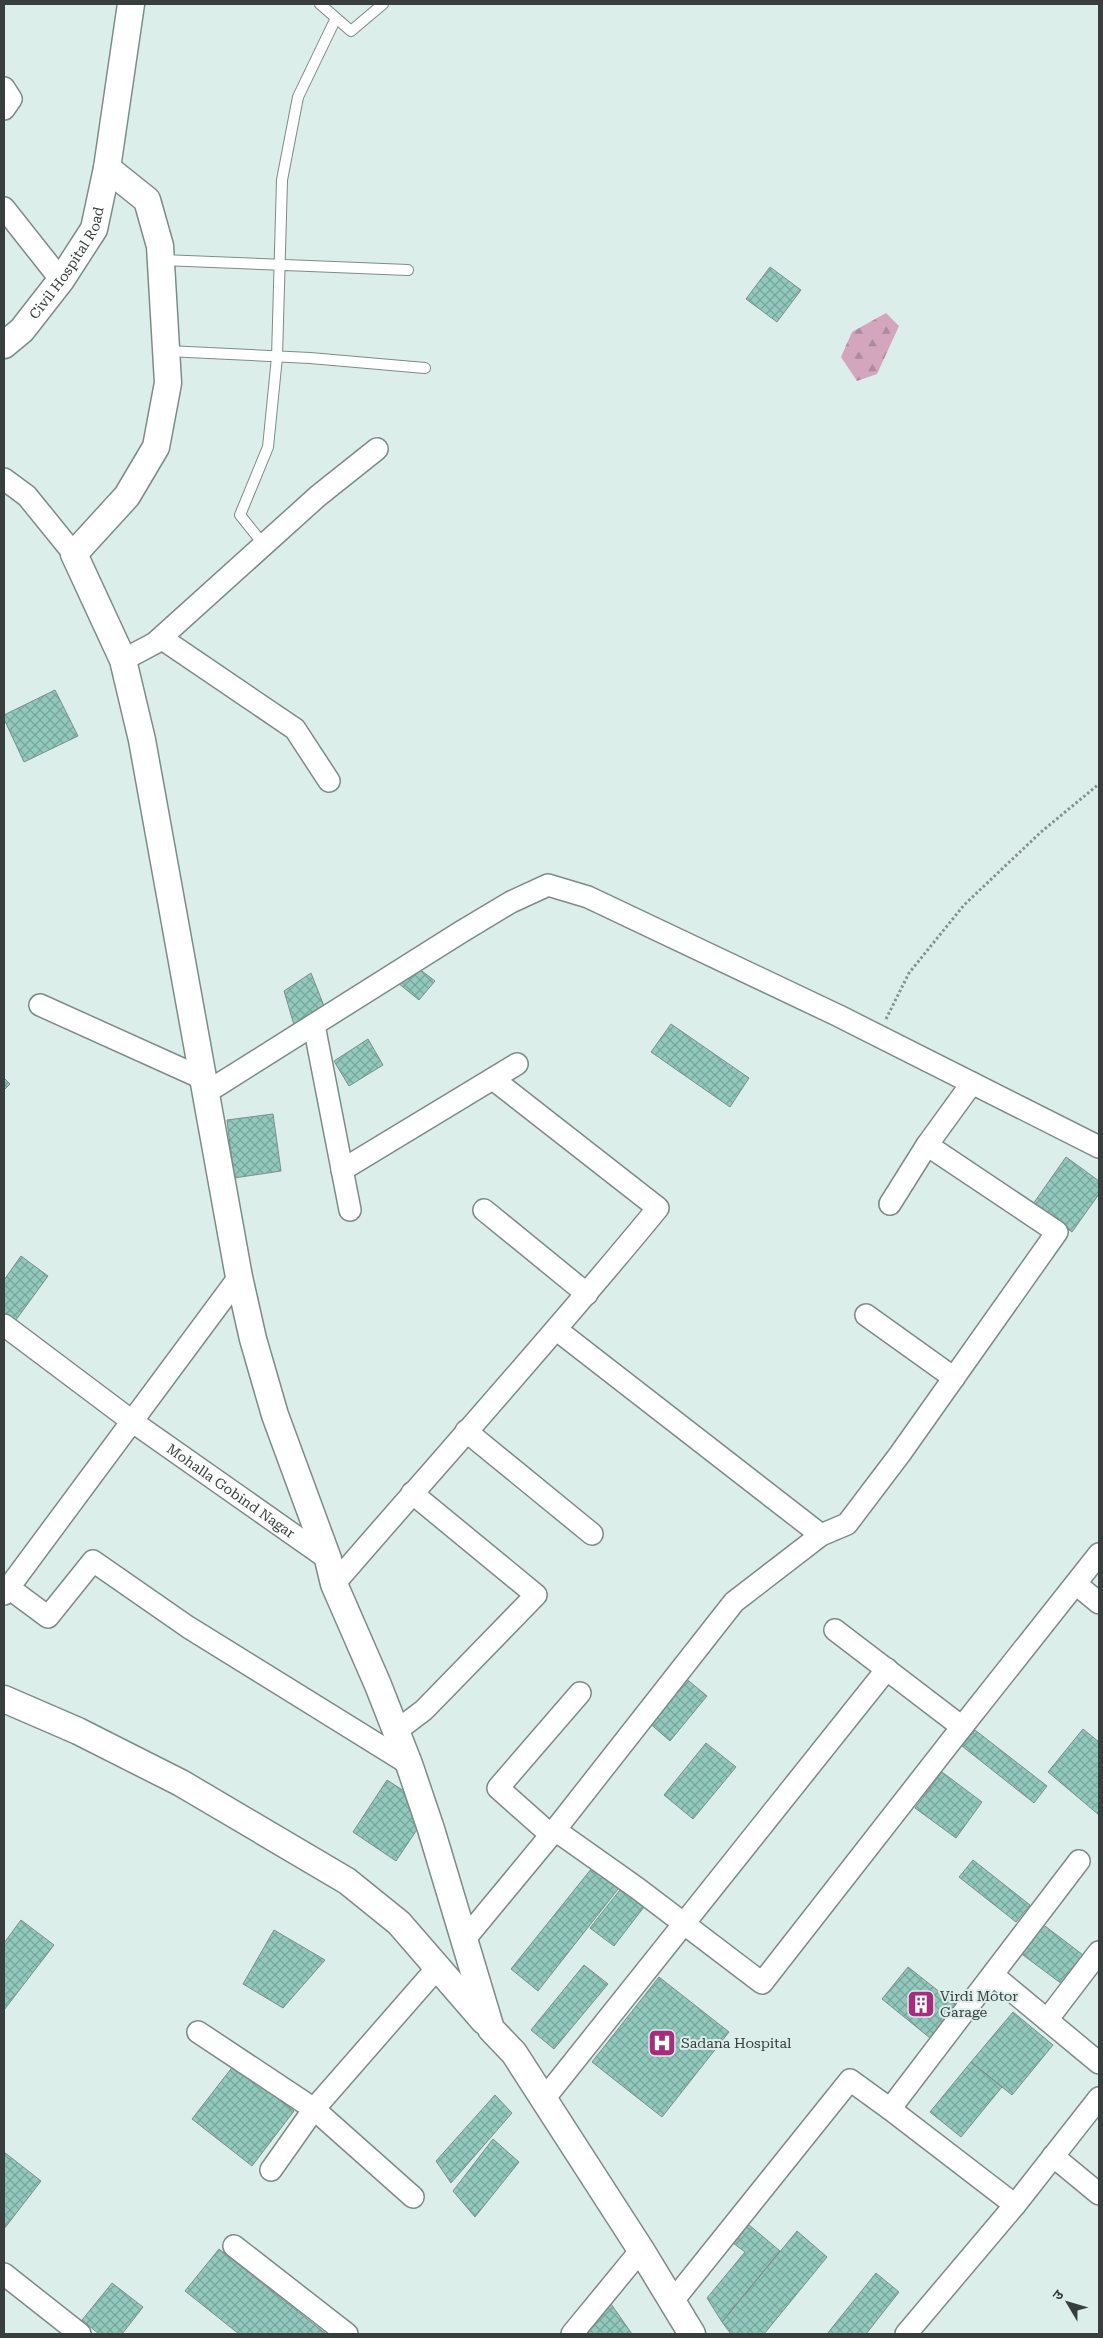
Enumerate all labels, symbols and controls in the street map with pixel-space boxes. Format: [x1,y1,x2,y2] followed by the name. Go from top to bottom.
[26,205,107,322] street label: Civil Hospital Road
[164,1440,298,1541] street label: Mohalla Gobind Nagar
[940,1988,1018,2020] place label: Virdi Motor Garage
[906,1989,936,2019] building icon: Virdi Motor Garage
[647,2028,677,2058] hospital icon: Sadana Hospital
[681,2035,792,2051] place label: Sadana Hospital
[1043,2278,1093,2328] north arrow
[1049,2286,1067,2303] text: उ

